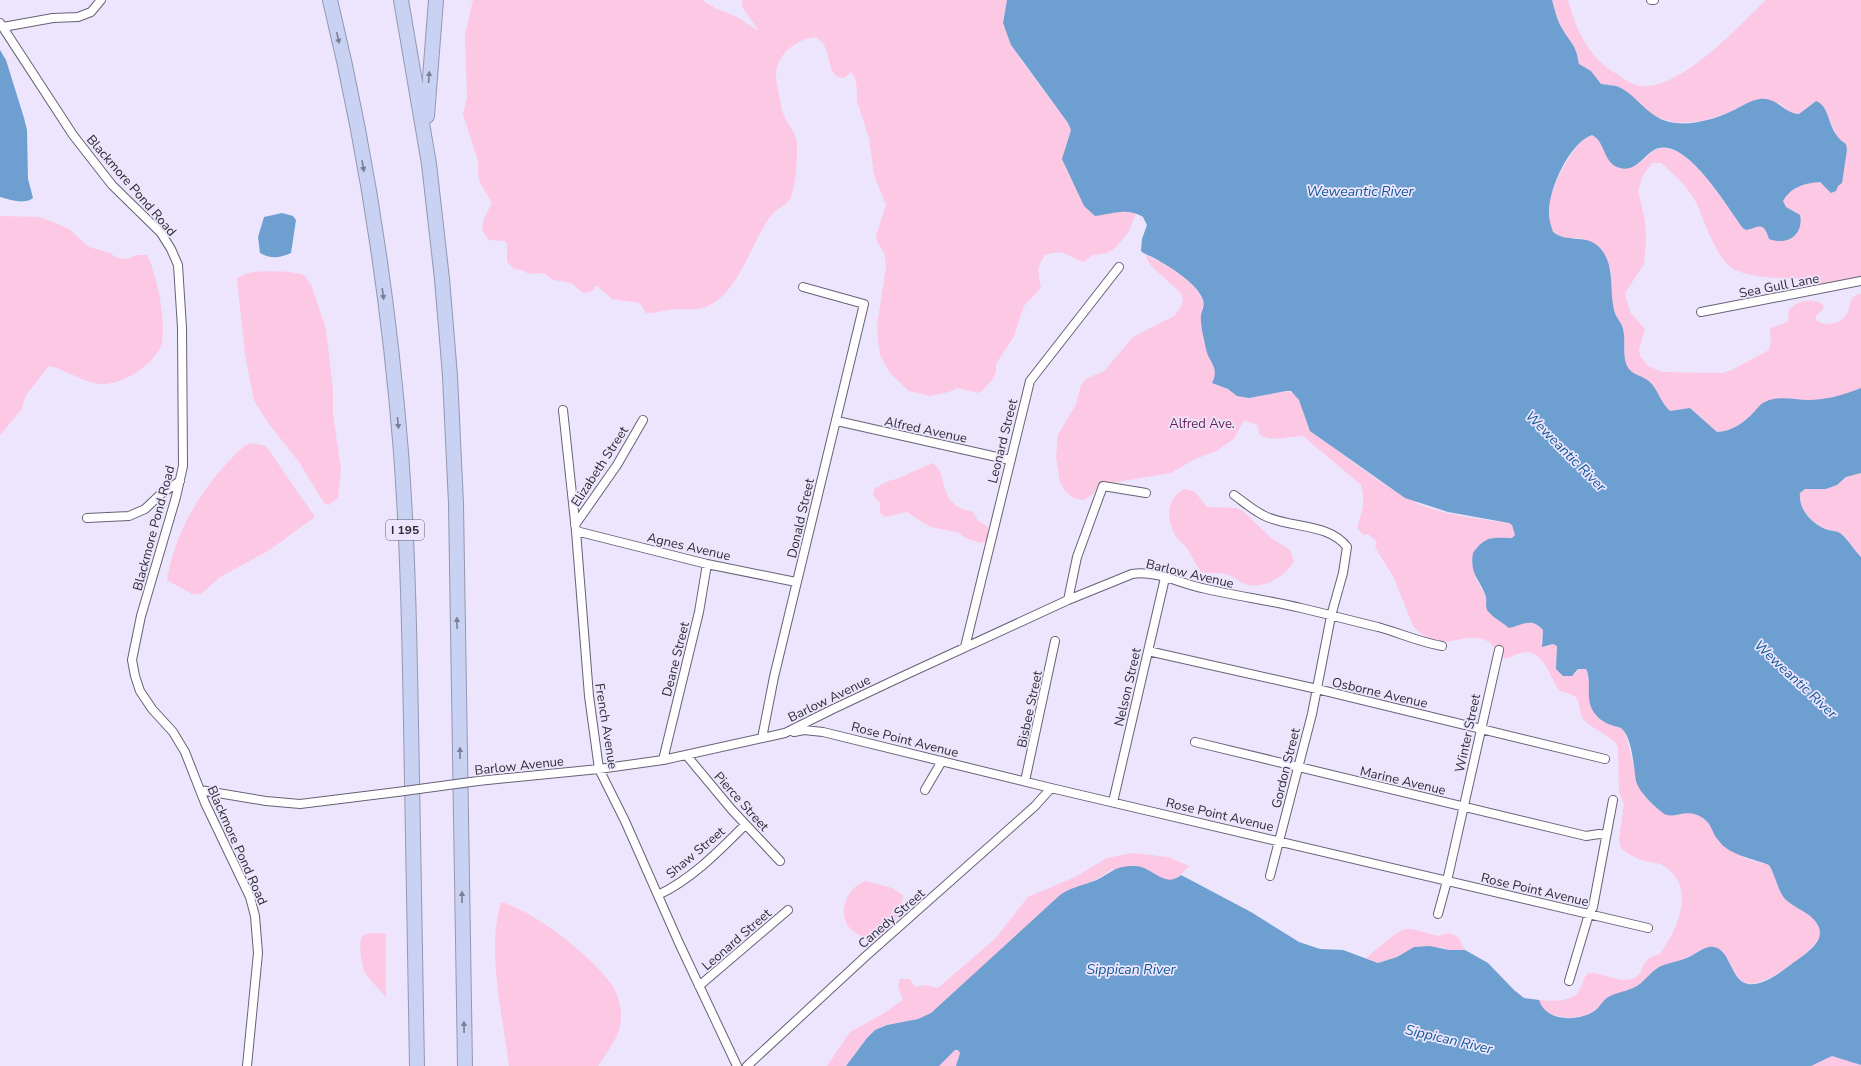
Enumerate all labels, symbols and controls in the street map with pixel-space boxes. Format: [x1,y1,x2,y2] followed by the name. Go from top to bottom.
[336,32,342,44] one-way arrow
[426,71,433,83] one-way arrow
[82,131,180,240] street label: Blackmore Pond Road
[361,160,367,172] one-way arrow
[1307,182,1414,201] water label: Weweantic River
[1738,269,1821,303] street label: Sea Gull Lane
[380,288,386,300] one-way arrow
[984,397,1022,485] street label: Leonard Street
[1521,407,1611,497] water label: Weweantic River
[883,412,969,448] street label: Alfred Avenue
[1169,415,1235,433] park label: Alfred Ave.
[395,417,401,429] one-way arrow
[567,422,633,510] street label: Elizabeth Street
[129,464,179,593] street label: Blackmore Pond Road
[783,476,819,560] street label: Donald Street
[386,520,424,540] road number: I 195
[645,529,732,565] street label: Agnes Avenue
[1144,555,1236,593] street label: Barlow Avenue
[454,617,461,629] one-way arrow
[658,619,694,699] street label: Deane Street
[1750,636,1842,723] water label: Weweantic River
[1110,646,1146,728] street label: Nelson Street
[1013,669,1047,749] street label: Bisbee Street
[785,671,874,727] street label: Barlow Avenue
[1330,673,1429,713] street label: Osborne Avenue
[590,682,622,771] street label: French Avenue
[1451,692,1485,774] street label: Winter Street
[849,718,960,762] street label: Rose Point Avenue
[1267,726,1305,810] street label: Gordon Street
[457,746,463,759] one-way arrow
[474,752,565,780] street label: Barlow Avenue
[1358,762,1448,800] street label: Marine Avenue
[710,768,773,836] street label: Pierce Street
[203,783,272,908] street label: Blackmore Pond Road
[1164,794,1275,836] street label: Rose Point Avenue
[662,822,729,883] street label: Shaw Street
[1479,869,1590,911] street label: Rose Point Avenue
[855,885,929,953] street label: Canedy Street
[459,890,465,903] one-way arrow
[698,904,775,975] street label: Leonard Street
[1086,960,1176,979] water label: Sippican River
[461,1020,467,1033] one-way arrow
[1403,1020,1495,1059] water label: Sippican River

